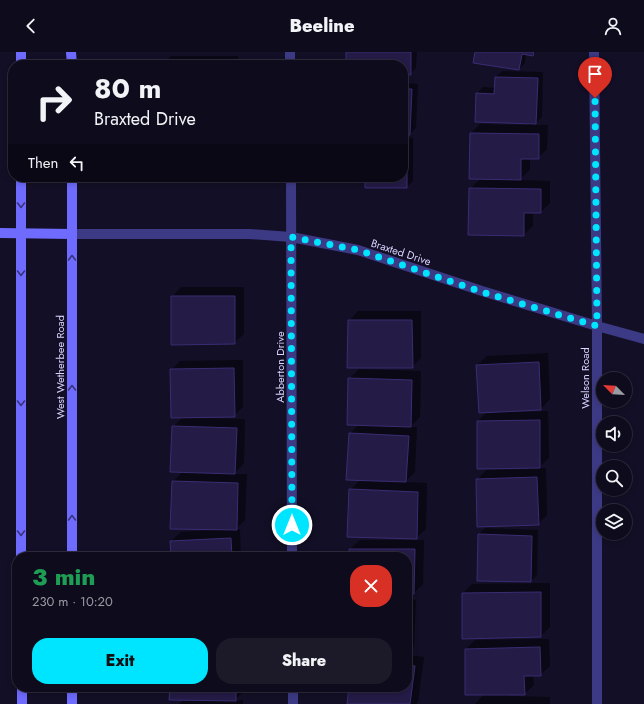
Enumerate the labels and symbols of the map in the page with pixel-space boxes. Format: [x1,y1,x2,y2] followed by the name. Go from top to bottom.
[578,57,612,98] pin
[17,202,25,208] one-way arrow
[369,235,433,269] street label: Braxted Drive
[68,255,76,261] one-way arrow
[17,270,25,276] one-way arrow
[52,315,68,419] street label: West Wetherbee Road
[272,331,288,403] street label: Abberton Drive
[577,347,593,409] street label: Welson Road
[596,372,632,408] north arrow
[68,385,76,391] one-way arrow
[17,400,25,406] one-way arrow
[271,504,313,546] position arrow
[68,515,76,521] one-way arrow
[17,530,25,536] one-way arrow

